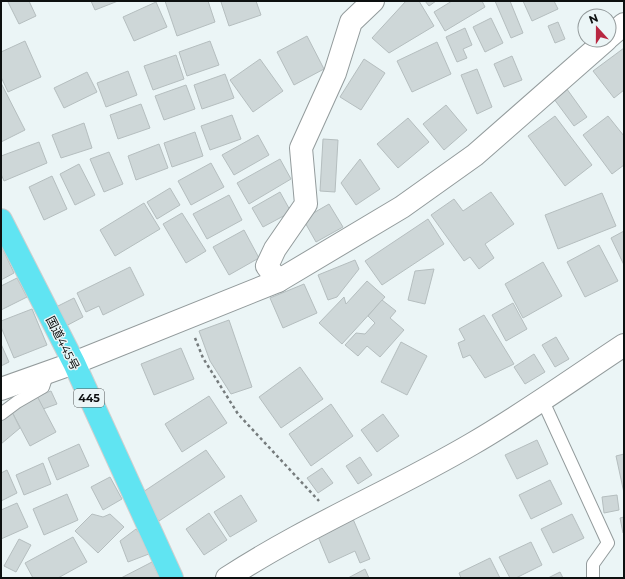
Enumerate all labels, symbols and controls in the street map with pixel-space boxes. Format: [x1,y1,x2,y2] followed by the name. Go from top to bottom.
[577,8,617,48] north arrow
[587,11,600,27] text: N
[43,313,83,373] street label: 国道445号
[74,389,104,407] road number: 445

